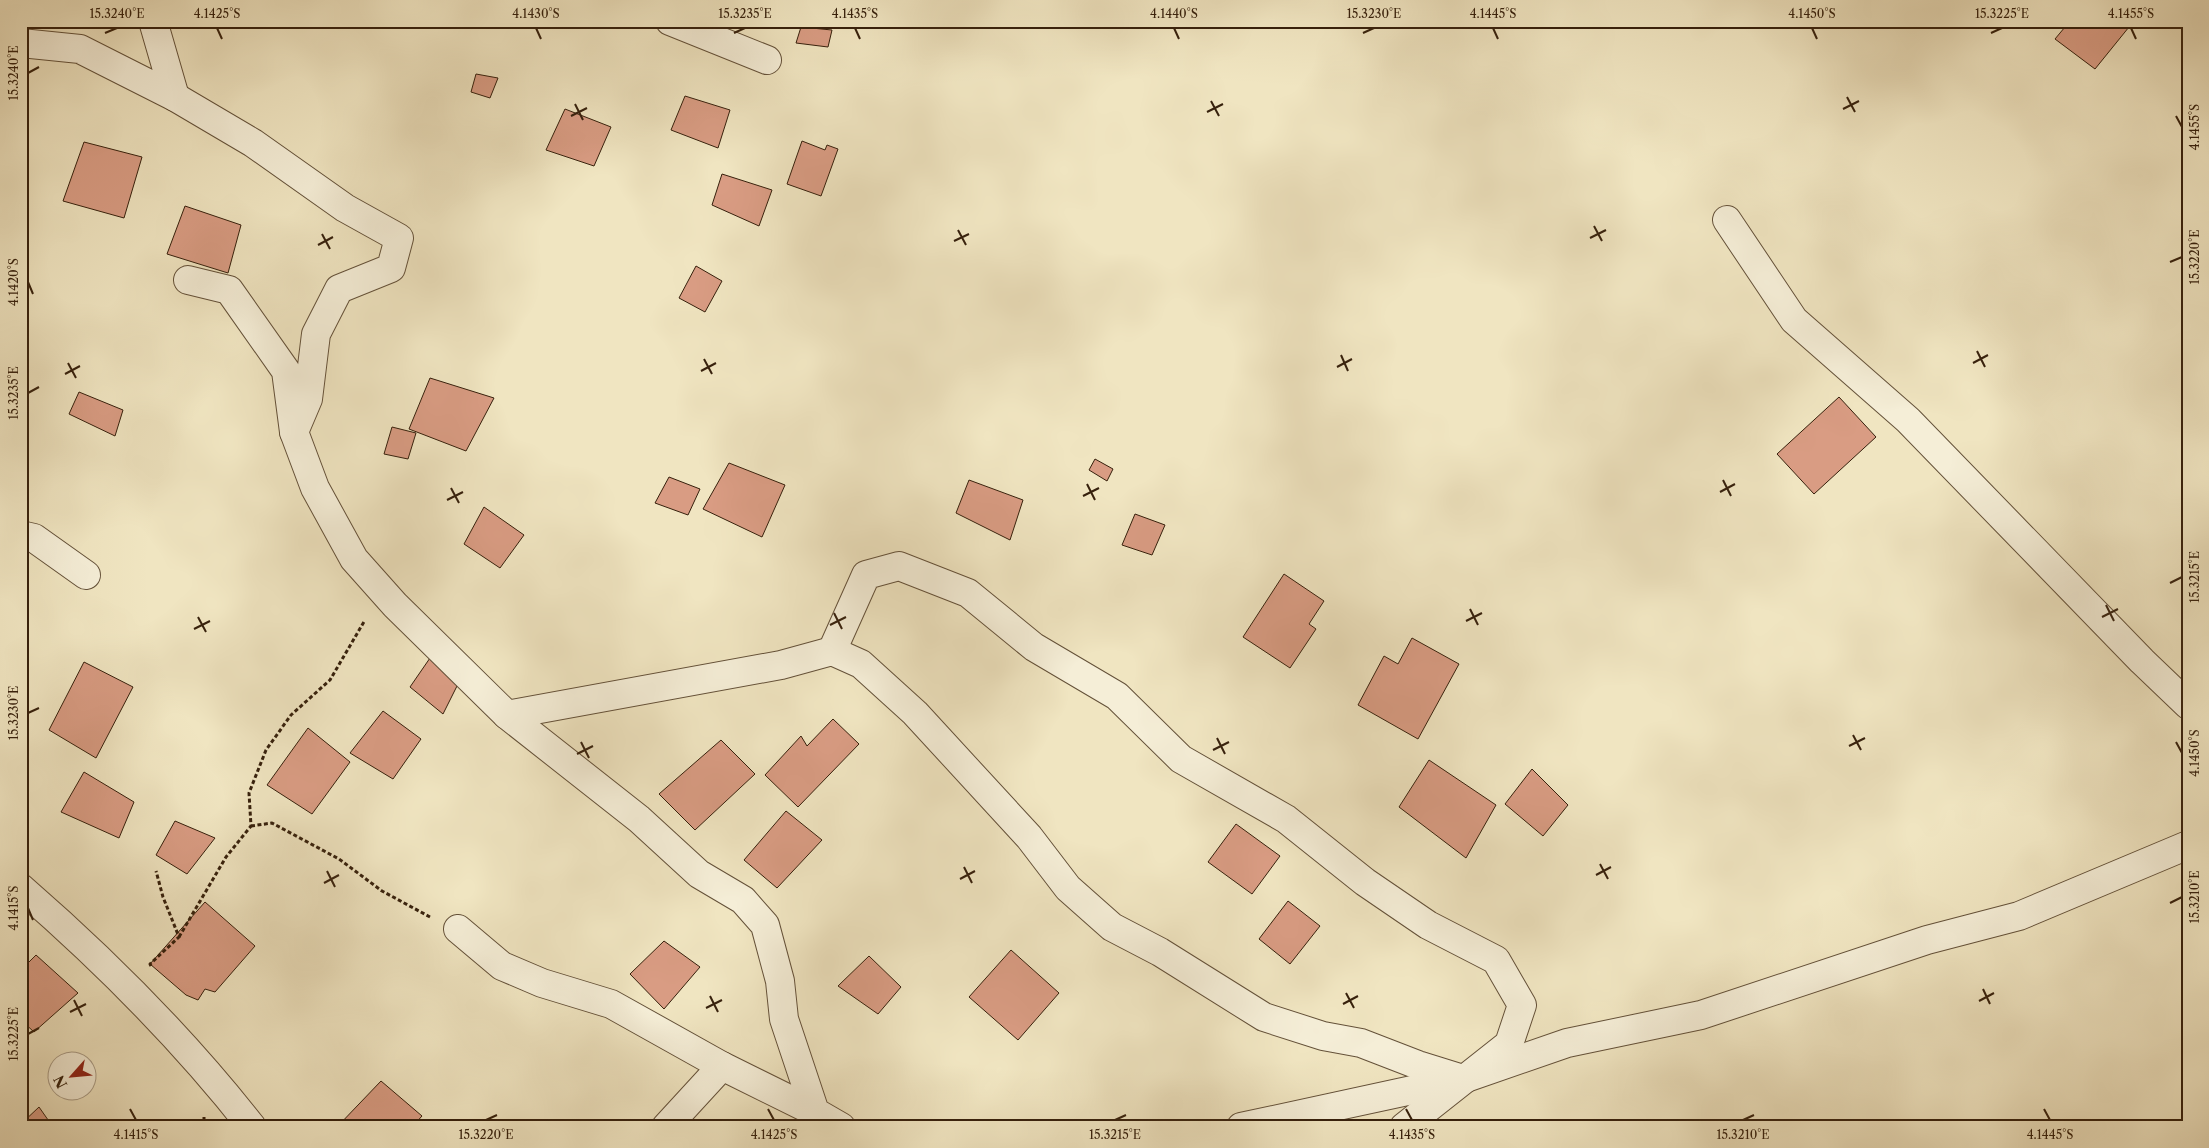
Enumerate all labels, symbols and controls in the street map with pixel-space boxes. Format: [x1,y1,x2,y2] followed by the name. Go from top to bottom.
[89,6,145,21] text: 15.3240°E
[194,6,240,21] text: 4.1425°S
[512,6,560,21] text: 4.1430°S
[718,6,772,21] text: 15.3235°E
[832,6,878,21] text: 4.1435°S
[1150,6,1198,21] text: 4.1440°S
[1347,6,1401,21] text: 15.3230°E
[1470,6,1516,21] text: 4.1445°S
[1788,6,1836,21] text: 4.1450°S
[1975,6,2029,21] text: 15.3225°E
[2108,6,2154,21] text: 4.1455°S
[6,45,21,101] text: 15.3240°E
[2187,104,2202,150] text: 4.1455°S
[2187,230,2202,285] text: 15.3220°E
[6,258,21,306] text: 4.1420°S
[6,366,21,420] text: 15.3235°E
[2187,551,2202,603] text: 15.3215°E
[6,686,21,740] text: 15.3230°E
[2187,729,2202,777] text: 4.1450°S
[2187,870,2202,924] text: 15.3210°E
[6,886,21,930] text: 4.1415°S
[6,1007,21,1061] text: 15.3225°E
[48,1050,98,1100] north arrow
[50,1072,71,1091] text: N
[114,1127,158,1142] text: 4.1415°S
[459,1127,514,1142] text: 15.3220°E
[751,1127,797,1142] text: 4.1425°S
[1089,1127,1141,1142] text: 15.3215°E
[1389,1127,1435,1142] text: 4.1435°S
[1716,1127,1770,1142] text: 15.3210°E
[2027,1127,2073,1142] text: 4.1445°S

